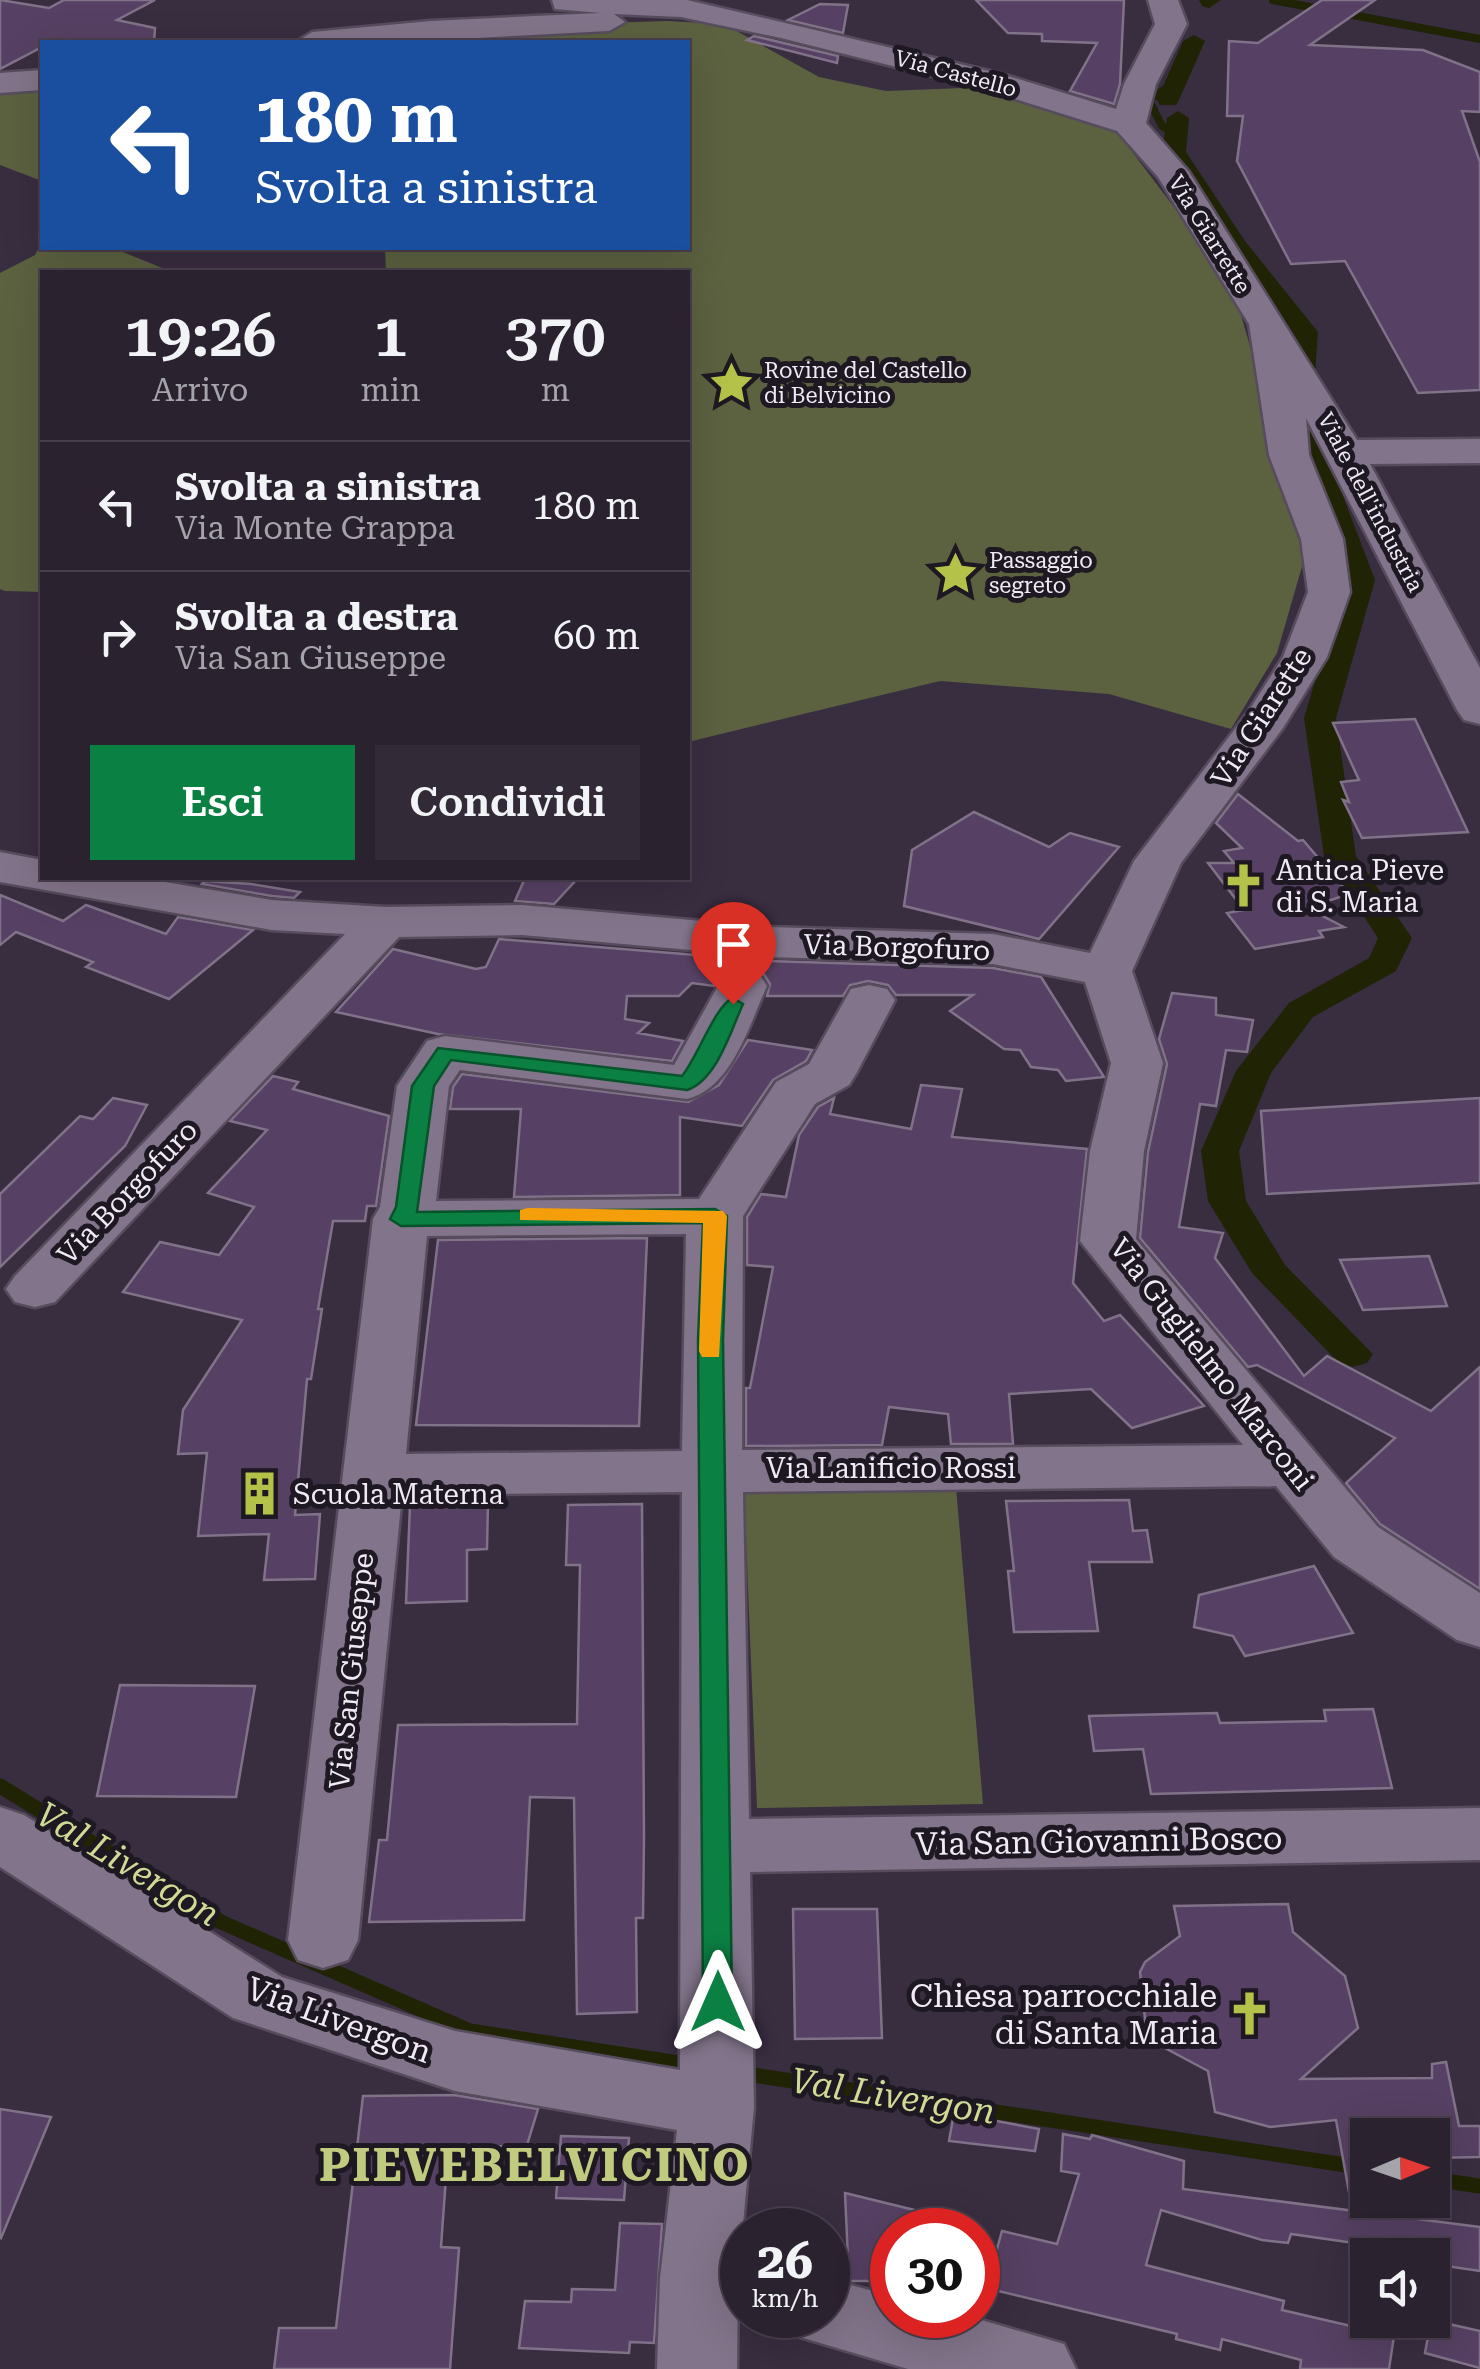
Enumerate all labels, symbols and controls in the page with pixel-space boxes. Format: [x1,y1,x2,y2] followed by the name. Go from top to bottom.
[892,45,1019,102] street label: Via Castello
[255,77,458,159] text: 180 m
[90,80,220,210] icon: left
[255,161,597,214] text: Svolta a sinistra
[1163,171,1256,298] street label: Via Giarrette
[124,300,276,371] text: 19:26
[374,300,407,371] text: 1
[505,300,606,371] text: 370
[764,358,967,408] place label: Rovine del Castello di Belvicino
[707,359,755,407] place icon: Rovine del Castello di Belvicino
[152,371,249,409] text: Arrivo
[361,371,421,409] text: min
[541,371,570,409] text: m
[1313,408,1428,596] street label: Viale dell'industria
[175,465,481,509] text: Svolta a sinistra
[90,479,145,534] icon: left
[532,484,640,528] text: 180 m
[175,509,455,547] text: Via Monte Grappa
[989,548,1093,598] place label: Passaggio segreto
[932,549,980,597] place icon: Passaggio segreto
[175,595,458,639] text: Svolta a destra
[90,609,145,664] icon: right
[553,614,640,658] text: 60 m
[175,639,446,677] text: Via San Giuseppe
[1204,641,1319,793] street label: Via Giarette
[90,745,355,860] button: Esci
[375,745,640,860] button: Condividi
[1276,854,1444,919] place label: Antica Pieve di S. Maria
[1219,862,1267,910] church icon: Antica Pieve di S. Maria
[691,902,776,1005] pin
[706,917,761,972] icon: arrive
[803,928,991,967] street label: Via Borgofuro
[51,1114,204,1271] street label: Via Borgofuro
[1103,1232,1320,1497] street label: Via Guglielmo Marconi
[766,1452,1016,1485] street label: Via Lanificio Rossi
[236,1470,284,1518] building icon: Scuola Materna
[293,1478,504,1511] place label: Scuola Materna
[323,1551,380,1791] street label: Via San Giuseppe
[29,1794,227,1935] water label: Val Livergon
[915,1819,1283,1863] street label: Via San Giovanni Bosco
[666,1950,770,2054] position arrow
[241,1969,437,2071] street label: Via Livergon
[910,1977,1217,2052] place label: Chiesa parrocchiale di Santa Maria
[1226,1990,1274,2038] church icon: Chiesa parrocchiale di Santa Maria
[788,2060,998,2133] water label: Val Livergon
[1350,2118,1450,2218] north arrow
[1350,2118,1450,2338] map controls
[319,2139,751,2192] district label: PIEVEBELVICINO
[870,2208,1000,2338] speed limit sign: 30
[757,2232,813,2290] text: 26
[1350,2238,1450,2338] button: sound
[752,2284,818,2313] text: km/h

